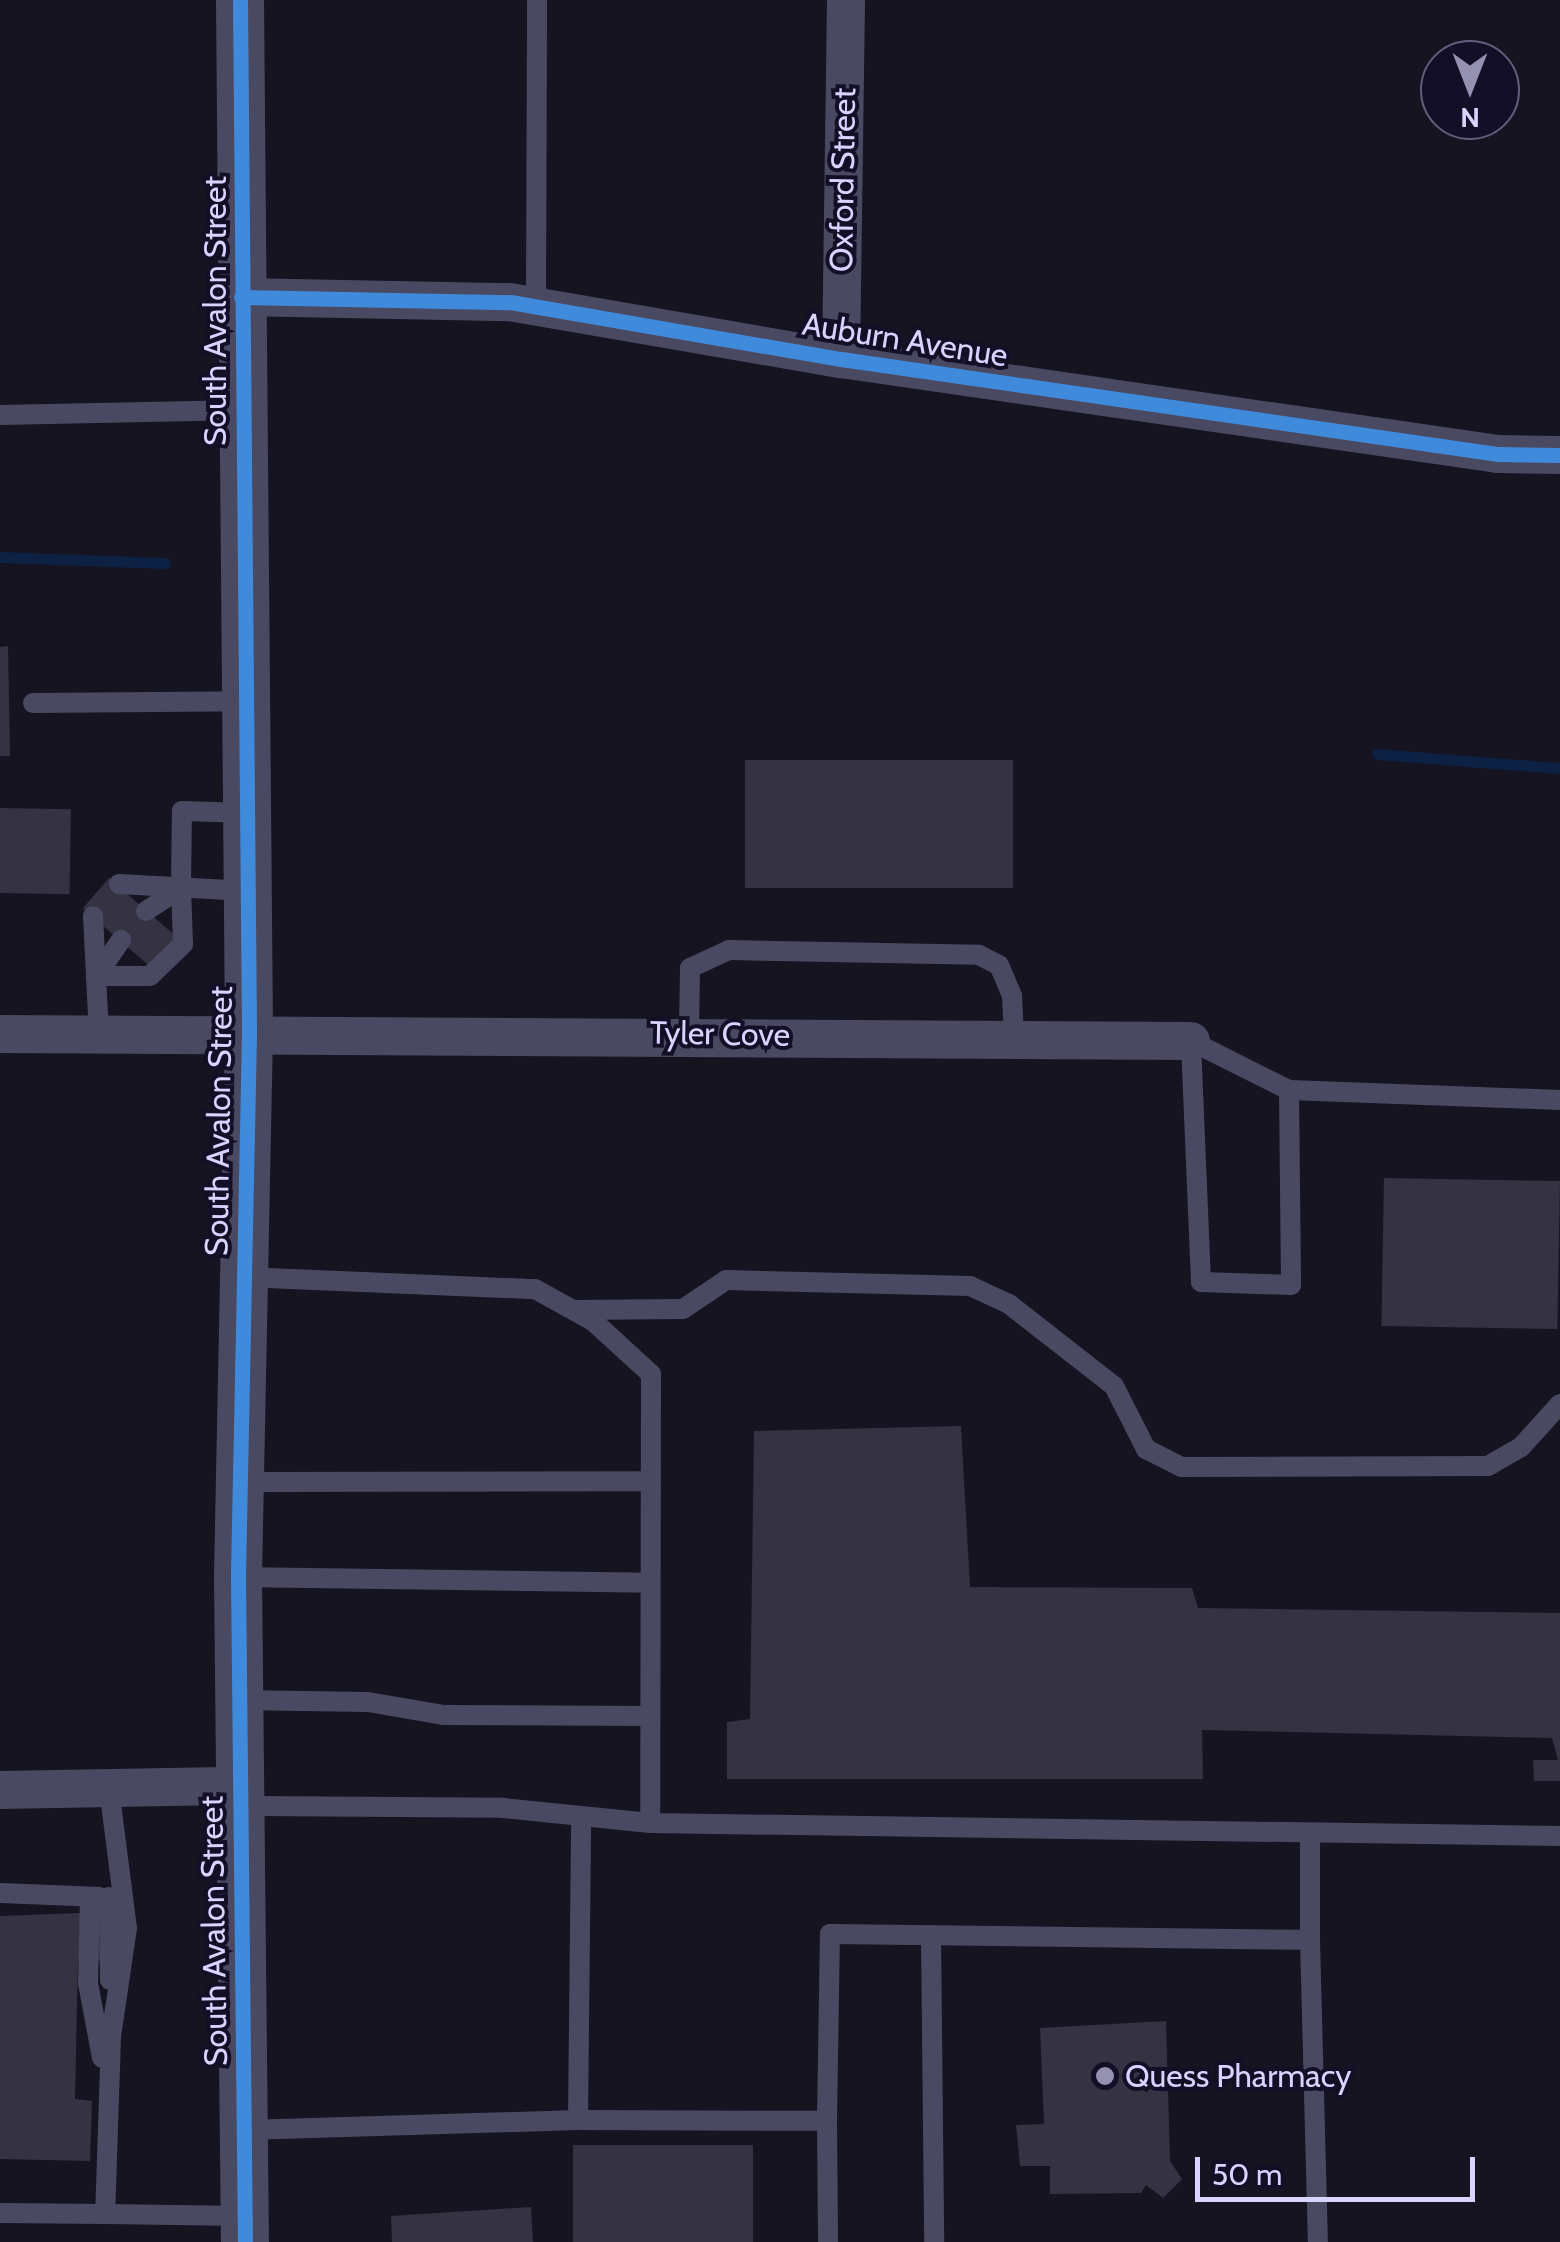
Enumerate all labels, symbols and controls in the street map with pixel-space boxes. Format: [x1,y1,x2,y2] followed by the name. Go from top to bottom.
[1420,40,1520,140] north arrow
[822,88,864,272] street label: Oxford Street
[1460,101,1480,135] text: N
[196,176,234,446] street label: South Avalon Street
[800,305,1010,375] street label: Auburn Avenue
[197,986,241,1256] street label: South Avalon Street
[650,1014,790,1054] street label: Tyler Cove
[192,1796,236,2066] street label: South Avalon Street
[1125,2057,1351,2095] place label: Quess Pharmacy
[1094,2065,1116,2087] marker: Quess Pharmacy
[1200,2137,1480,2199] scale bar
[1212,2156,1282,2193] text: 50 m

